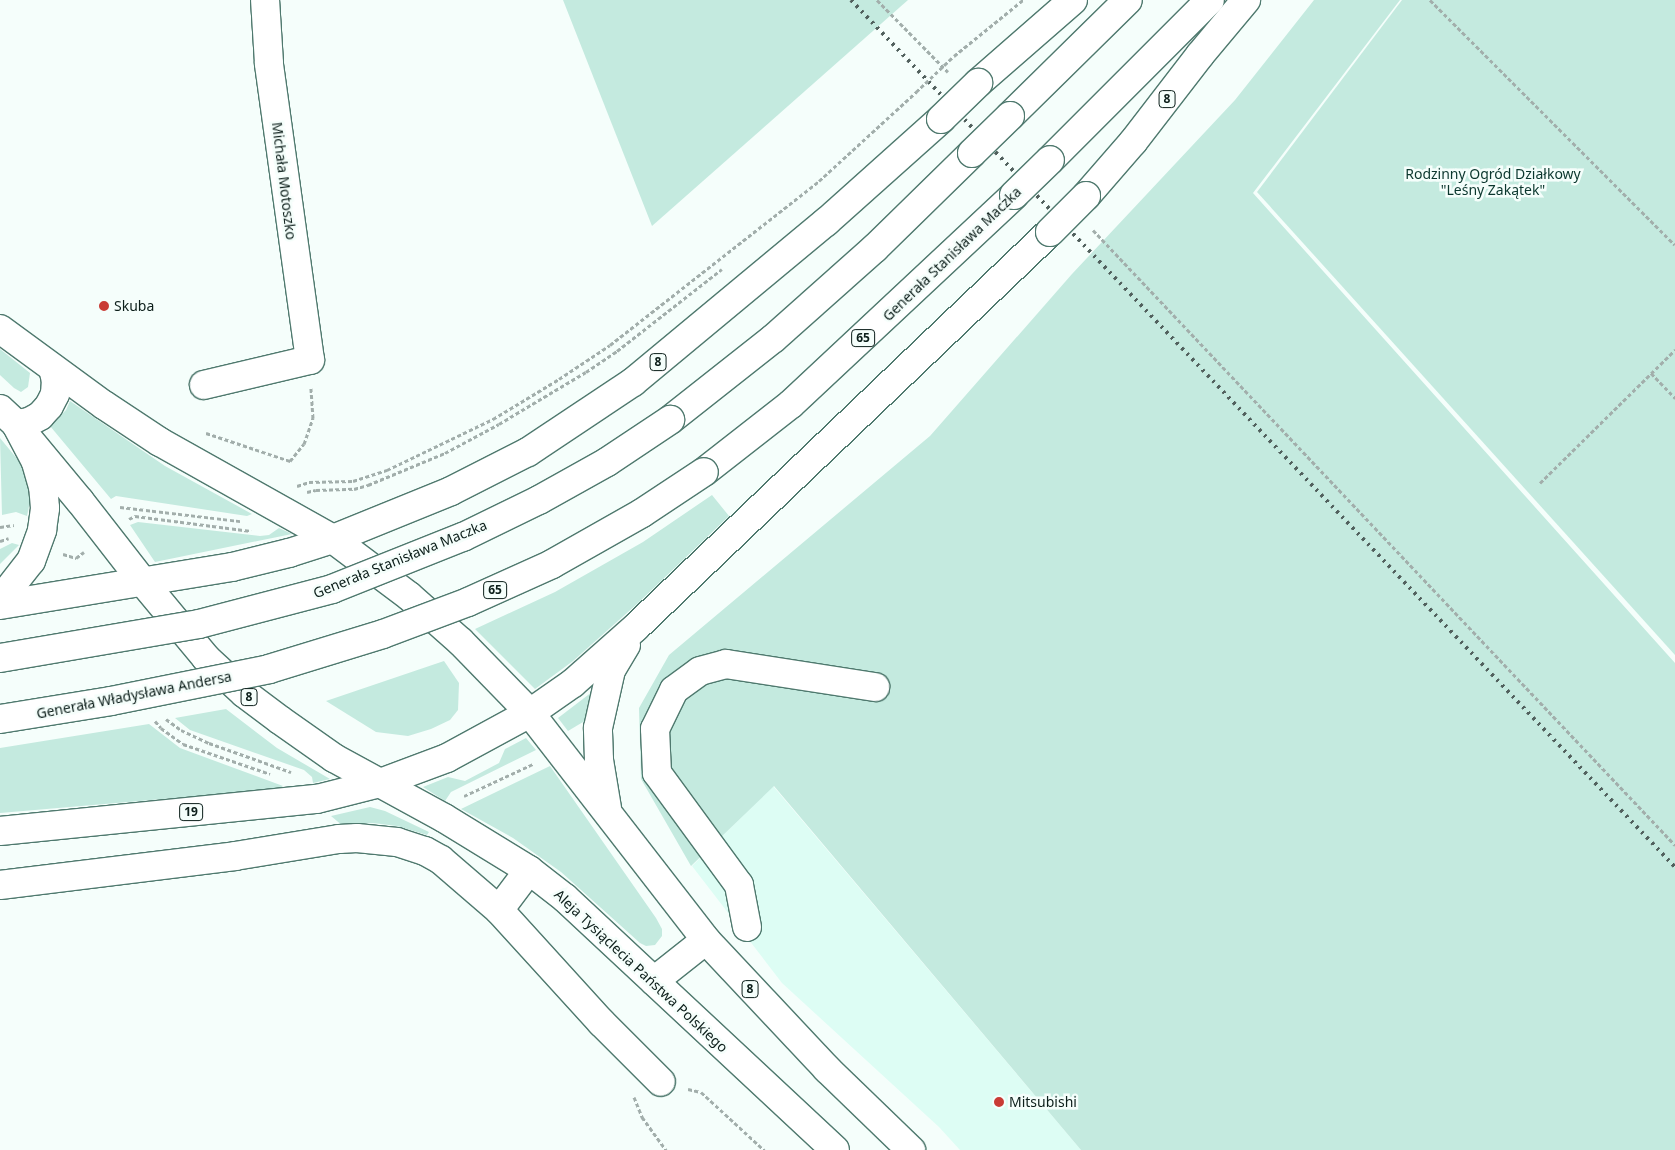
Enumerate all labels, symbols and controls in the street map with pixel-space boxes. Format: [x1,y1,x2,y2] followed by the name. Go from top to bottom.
[1158,90,1176,108] road number: 8
[268,121,300,241] street label: Michała Motoszko
[1405,166,1581,198] park label: Rodzinny Ogród Działkowy "Leśny Zakątek"
[879,183,1025,325] street label: Generała Stanisława Maczka
[114,298,154,314] place label: Skuba
[98,300,110,312] marker: Skuba
[850,328,876,348] road number: 65
[649,352,667,372] road number: 8
[311,516,489,602] street label: Generała Stanisława Maczka
[482,580,508,600] road number: 65
[35,668,233,722] street label: Generała Władysława Andersa
[240,688,258,706] road number: 8
[178,802,204,822] road number: 19
[551,886,731,1056] street label: Aleja Tysiąclecia Państwa Polskiego
[741,980,759,999] road number: 8
[1009,1094,1077,1110] place label: Mitsubishi
[993,1096,1005,1108] marker: Mitsubishi

